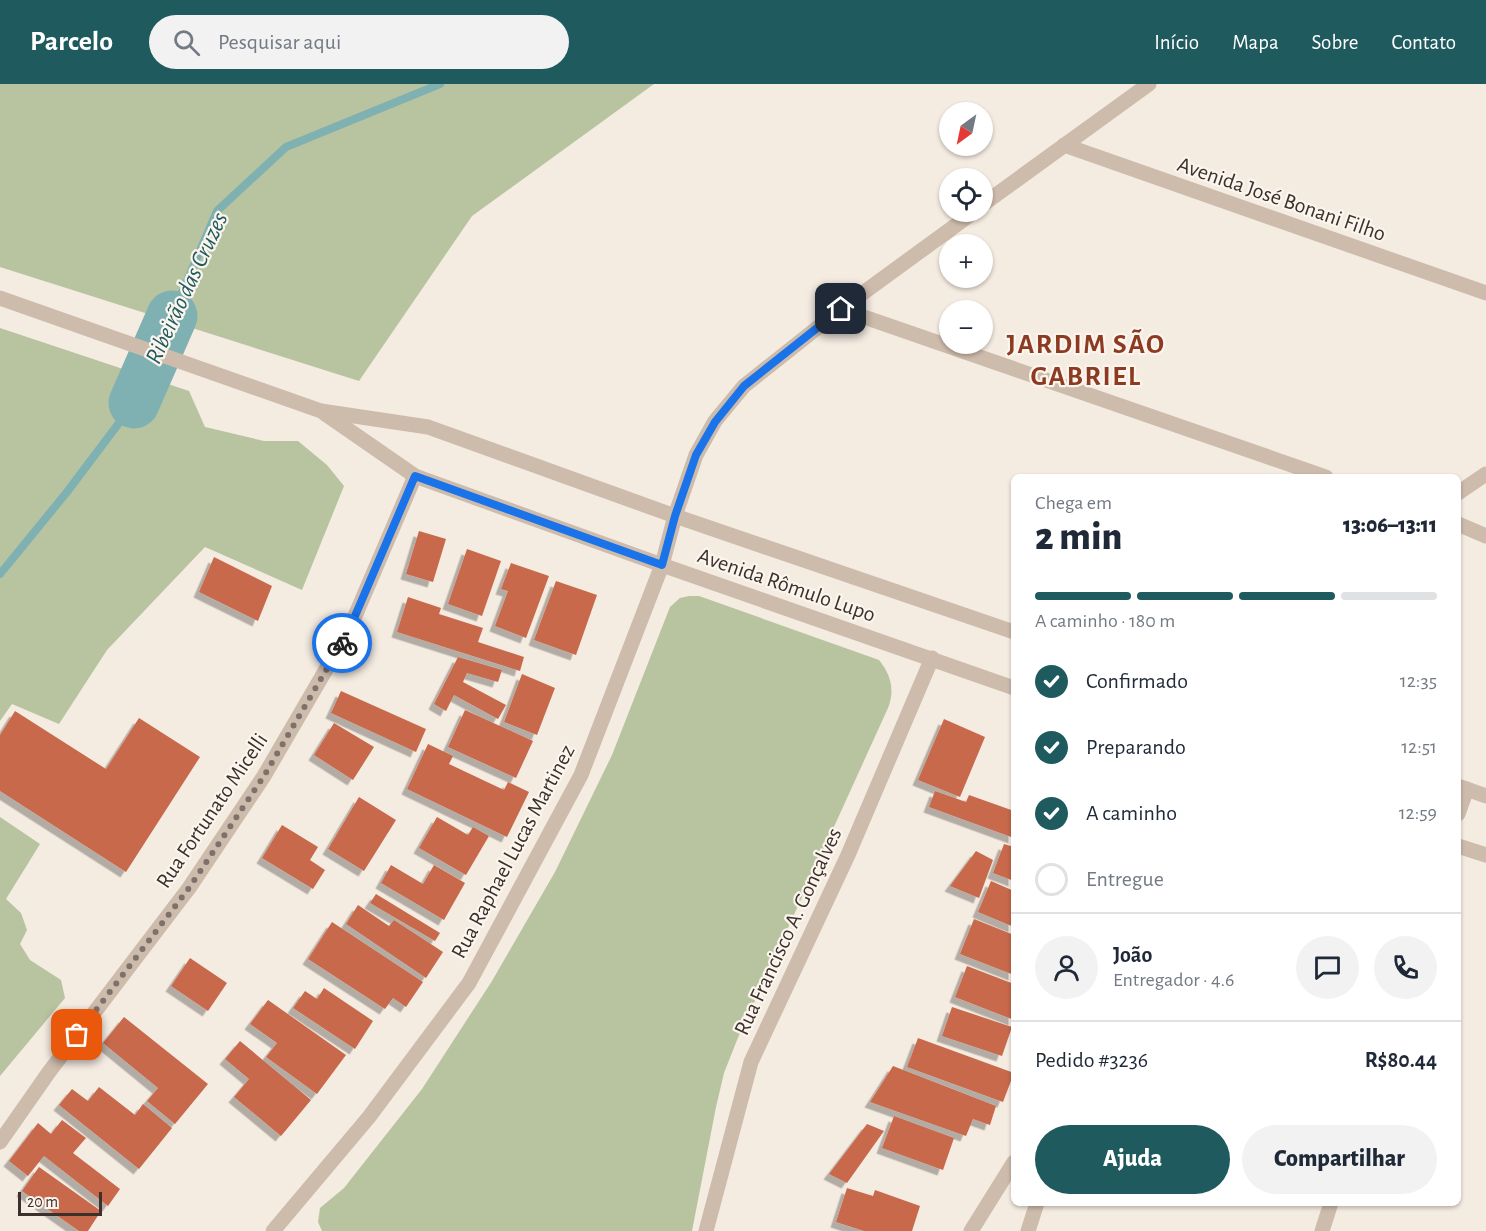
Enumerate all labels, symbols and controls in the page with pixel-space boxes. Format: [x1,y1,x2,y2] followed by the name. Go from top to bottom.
[149,15,569,69] search box
[170,26,203,59] icon: search
[30,28,113,56] text: Parcelo
[218,31,341,53] text: Pesquisar aqui
[1154,32,1199,53] text: Início
[1232,32,1279,53] text: Mapa
[1312,32,1358,53] text: Sobre
[1391,32,1456,53] text: Contato
[939,102,993,156] north arrow
[939,102,993,354] map controls
[1175,153,1389,245] street label: Avenida José Bonani Filho
[939,168,993,222] button: locate
[141,209,233,368] water label: Ribeirão das Cruzes
[939,234,993,288] button: +
[815,283,866,334] pin
[824,292,857,325] icon: home
[939,300,993,354] button: −
[1007,329,1165,391] district label: JARDIM SÃO GABRIEL
[1035,493,1112,513] text: Chega em
[1343,514,1437,536] text: 13:06–13:11
[1035,518,1122,557] text: 2 min
[695,544,878,626] street label: Avenida Rômulo Lupo
[1035,611,1175,631] text: A caminho · 180 m
[312,613,372,673] courier
[326,627,359,660] icon: bike
[1035,665,1068,698] icon: check
[1086,670,1188,692] text: Confirmado
[1400,671,1437,691] text: 12:35
[152,729,272,892] street label: Rua Fortunato Micelli
[1035,731,1068,764] icon: check
[1086,736,1186,758] text: Preparando
[1401,737,1437,757] text: 12:51
[447,741,579,962] street label: Rua Raphael Lucas Martinez
[1035,797,1068,830] icon: check
[1086,802,1177,824] text: A caminho
[1399,803,1437,823] text: 12:59
[730,824,846,1038] street label: Rua Francisco A. Gonçalves
[1086,868,1164,890] text: Entregue
[1035,936,1098,999] button: person
[1296,936,1359,999] button: chat
[1374,936,1437,999] button: phone
[1113,944,1152,966] text: João
[1113,970,1235,990] text: Entregador · 4.6
[51,1009,102,1060] pin
[60,1018,93,1051] icon: bag
[1035,1049,1148,1071] text: Pedido #3236
[1365,1049,1437,1071] text: R$80.44
[1035,1125,1230,1194] button: Ajuda
[1242,1125,1437,1194] button: Compartilhar
[18,1189,102,1216] scale bar
[27,1194,58,1210] text: 20 m

